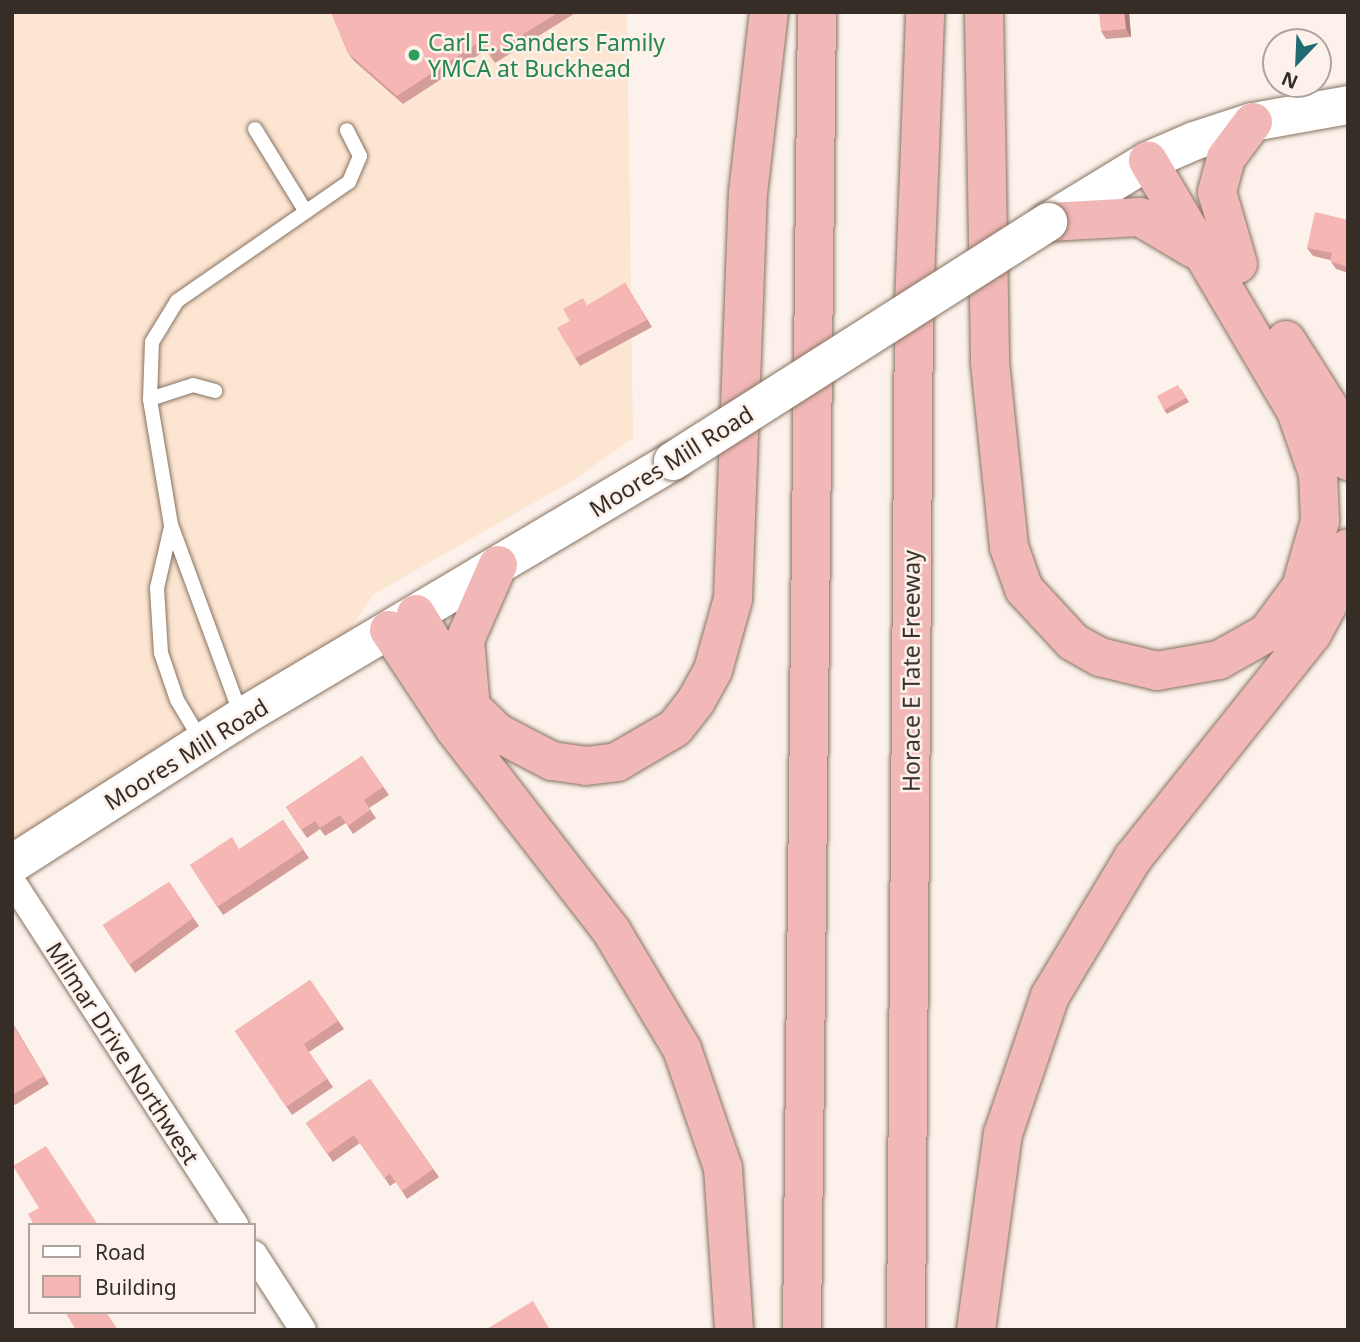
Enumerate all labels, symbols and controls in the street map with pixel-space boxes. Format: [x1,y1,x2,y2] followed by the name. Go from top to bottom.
[428,28,665,82] place label: Carl E. Sanders Family YMCA at Buckhead
[1262,28,1332,98] north arrow
[406,47,422,63] marker: Carl E. Sanders Family YMCA at Buckhead
[1277,66,1302,95] text: N
[584,400,758,522] street label: Moores Mill Road
[897,550,925,792] street label: Horace E Tate Freeway
[99,693,273,815] street label: Moores Mill Road
[41,937,205,1169] street label: Milmar Drive Northwest
[28,1223,256,1314] legend
[95,1238,145,1266] text: Road
[95,1273,177,1301] text: Building

